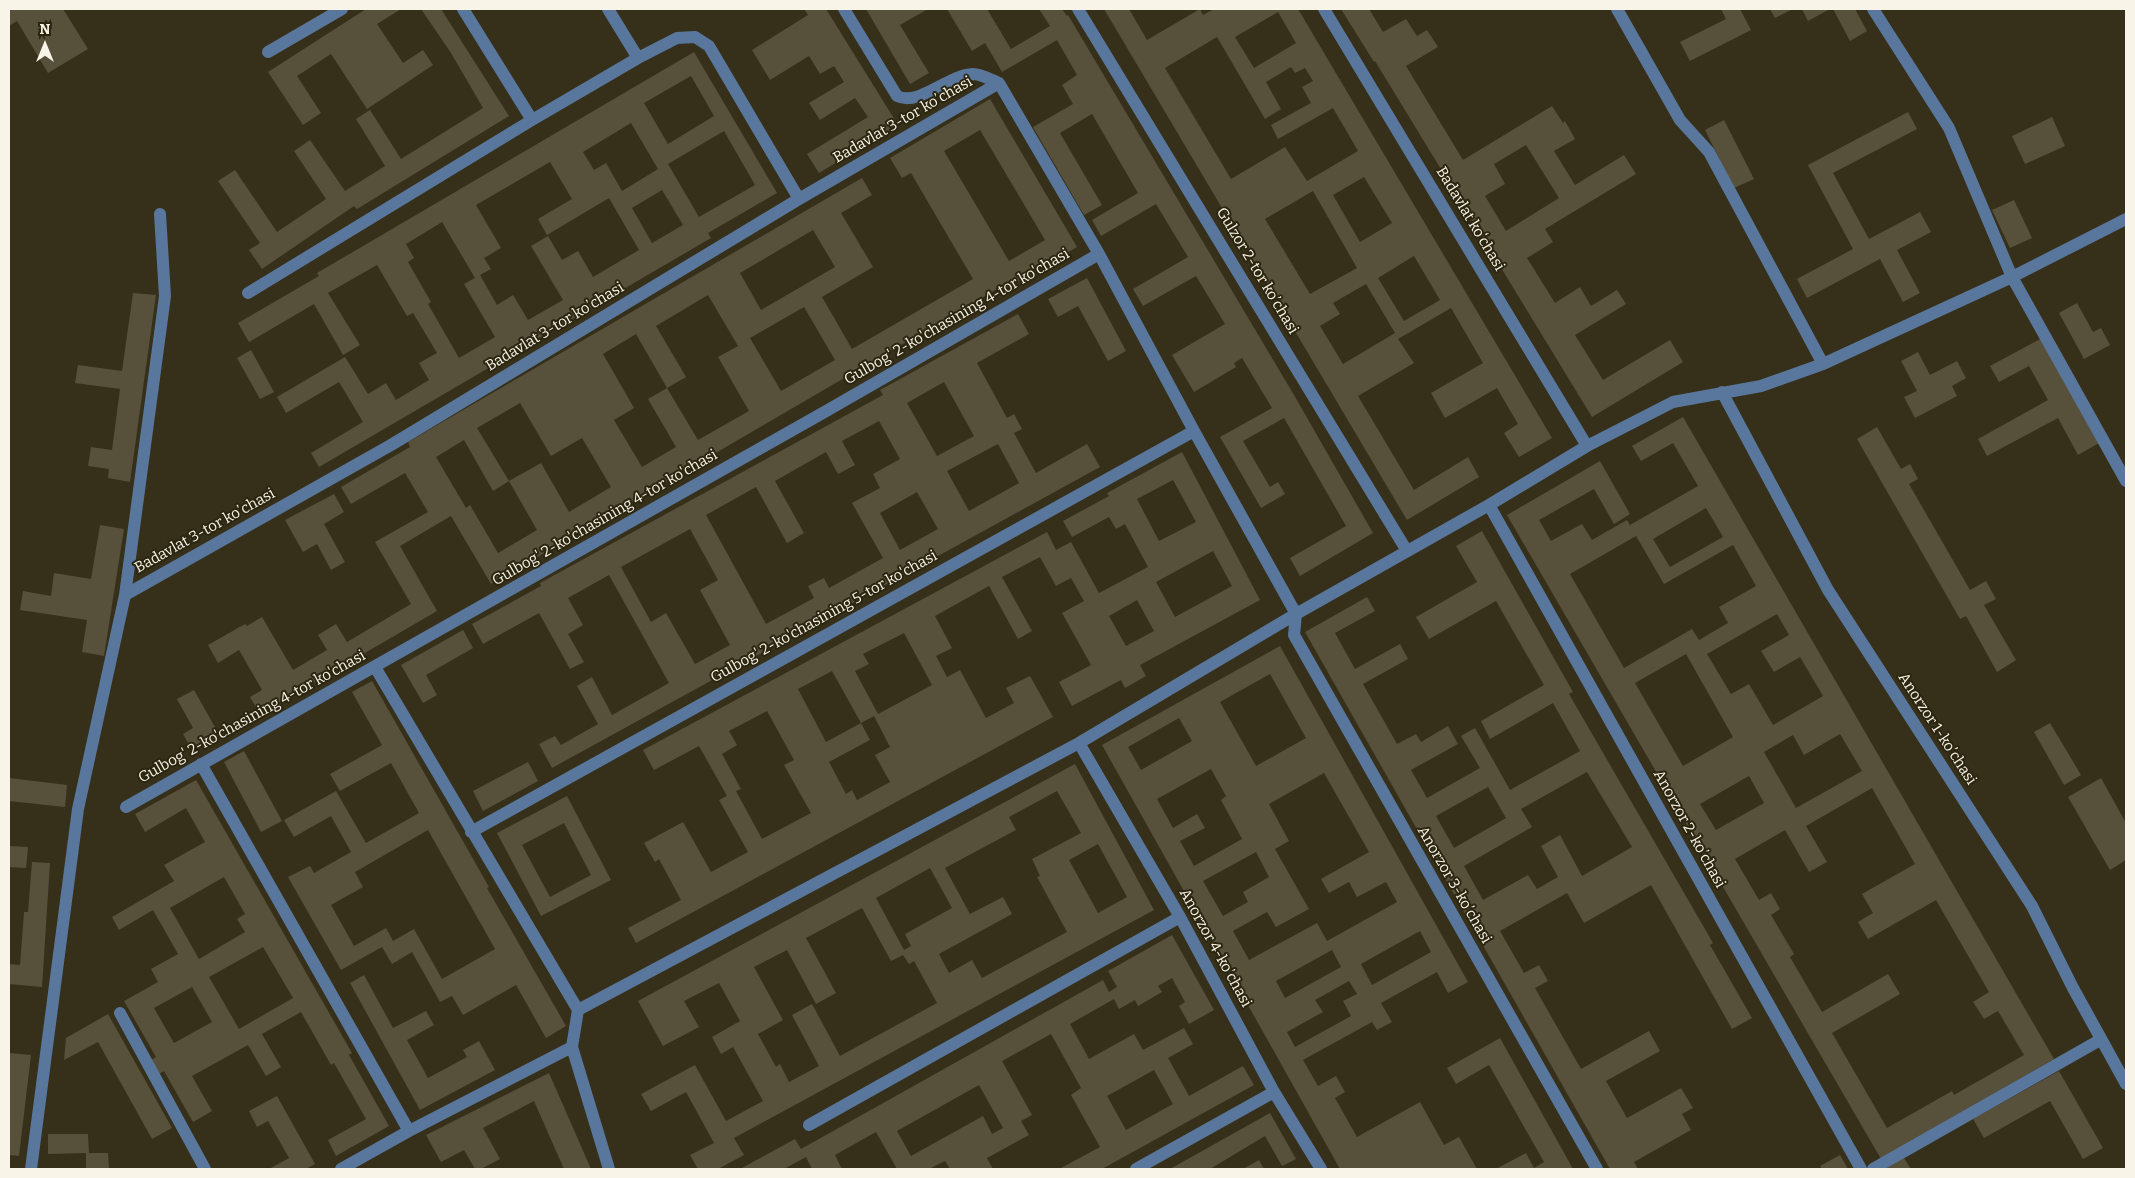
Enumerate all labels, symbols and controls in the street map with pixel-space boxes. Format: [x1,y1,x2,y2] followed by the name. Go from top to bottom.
[20,20,70,70] north arrow
[40,21,50,38] text: N
[830,73,976,167] street label: Badavlat 3-tor koʼchasi
[1432,164,1508,274] street label: Badavlat koʻchasi
[1212,204,1302,338] street label: Gulzor 2-tor koʼchasi
[841,245,1073,389] street label: Gulbog' 2-ko'chasining 4-tor ko'chasi
[483,279,627,375] street label: Badavlat 3-tor koʼchasi
[489,446,721,590] street label: Gulbog' 2-ko'chasining 4-tor ko'chasi
[132,485,278,577] street label: Badavlat 3-tor koʼchasi
[708,547,940,687] street label: Gulbog' 2-ko'chasining 5-tor ko'chasi
[135,647,369,787] street label: Gulbog' 2-ko'chasining 4-tor ko'chasi
[1894,670,1980,788] street label: Аnorzor 1-koʼchasi
[1649,767,1729,891] street label: Аnorzor 2-koʼchasi
[1413,823,1495,947] street label: Аnorzor 3-koʼchasi
[1175,886,1255,1010] street label: Аnorzor 4-koʼchasi

